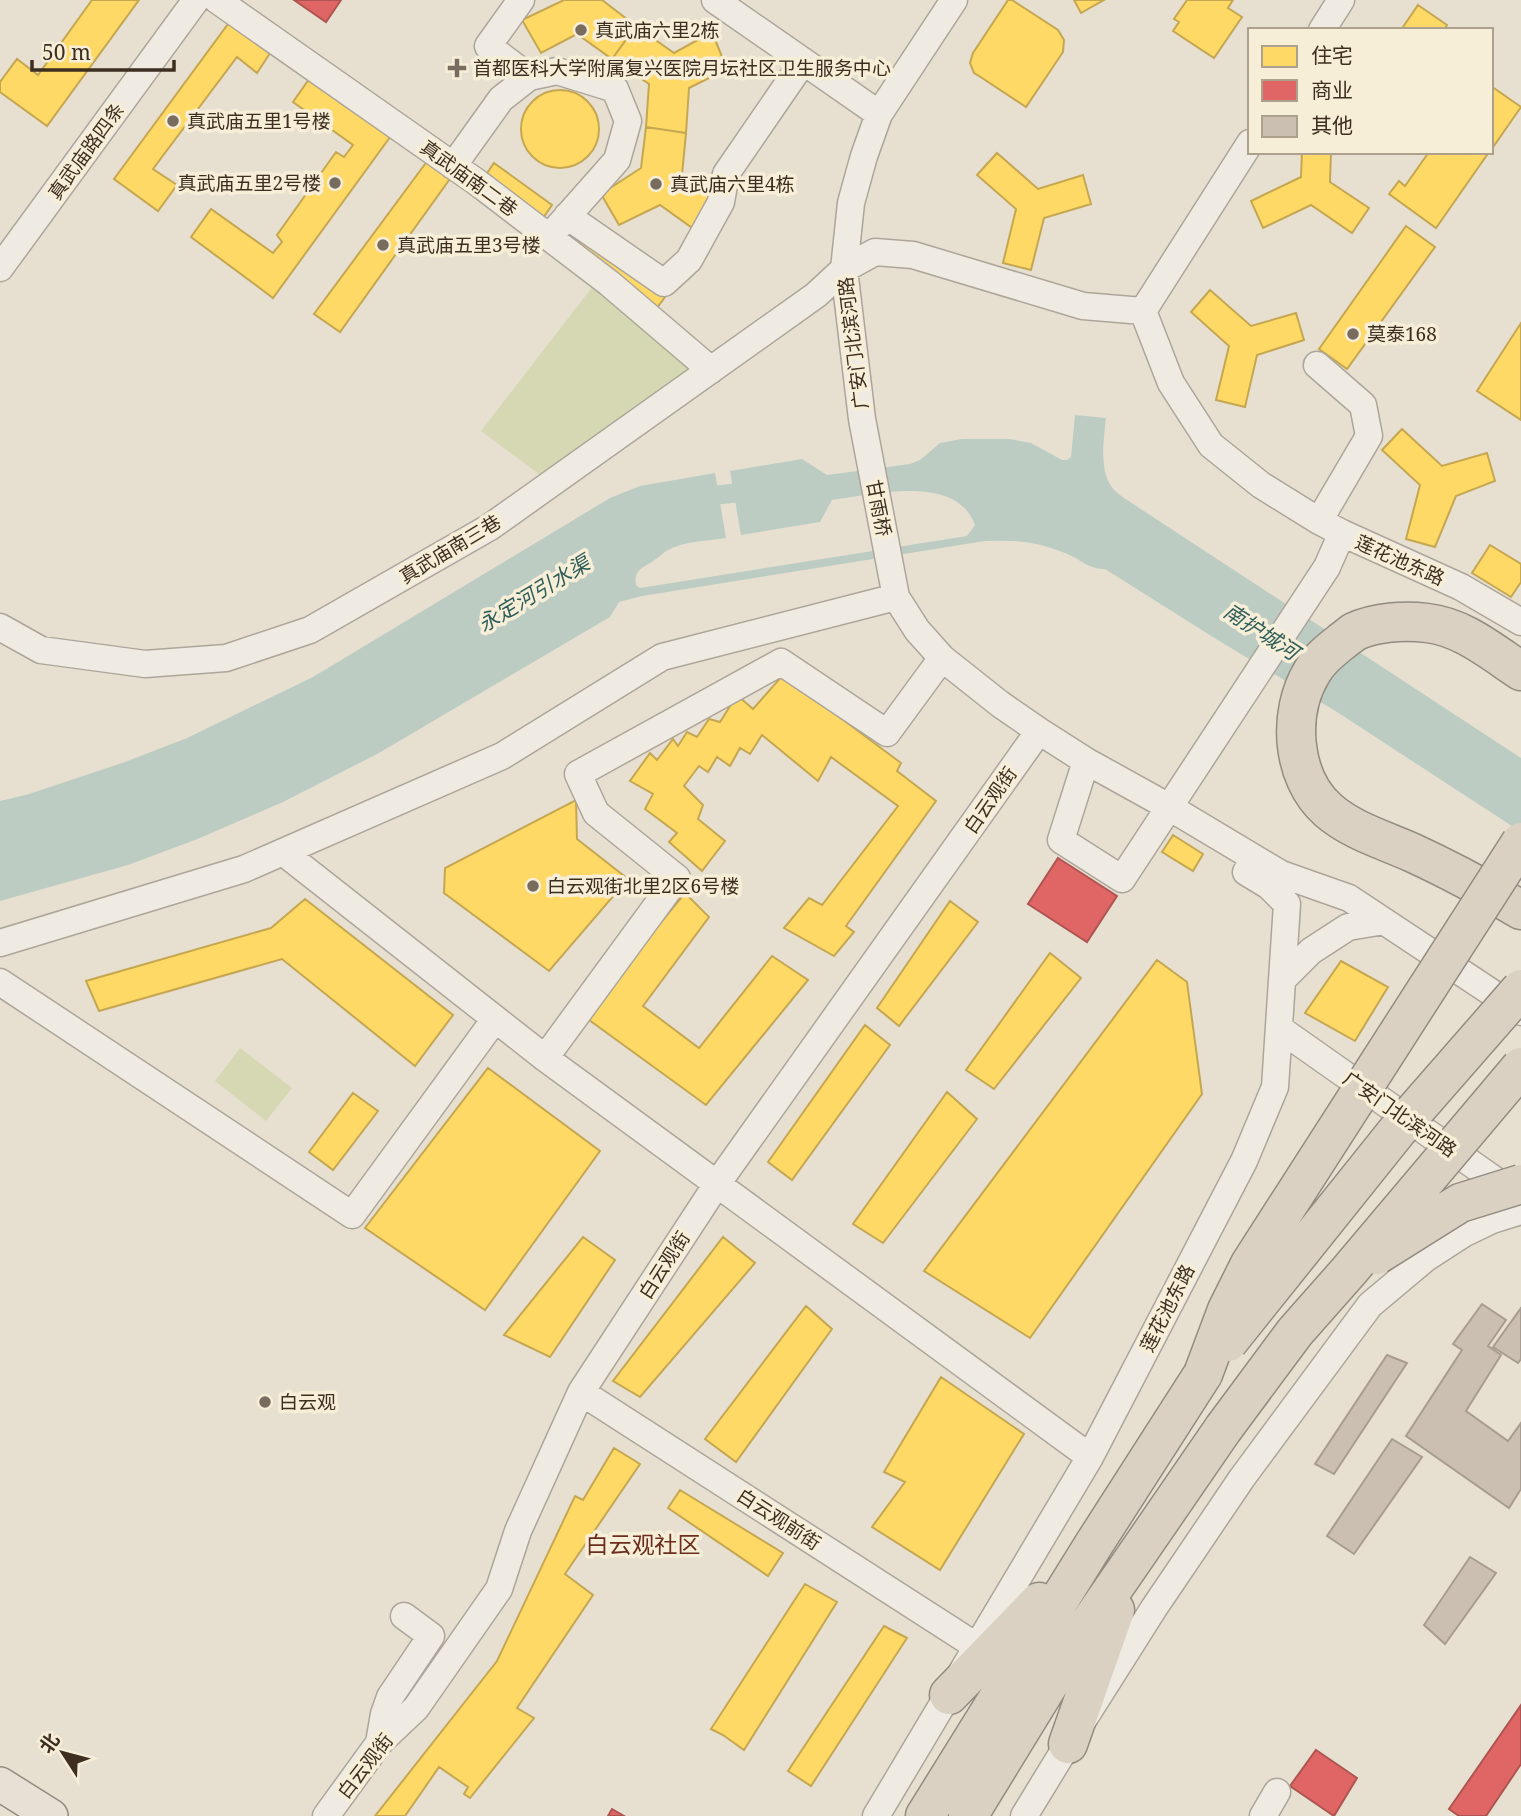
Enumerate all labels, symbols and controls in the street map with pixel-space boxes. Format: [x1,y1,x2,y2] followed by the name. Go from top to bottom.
[595,17,720,43] place label: 真武庙六里2栋
[573,22,589,38] marker: 真武庙六里2栋
[32,28,173,72] scale bar
[1248,28,1493,154] legend
[42,38,91,66] text: 50 m
[1311,41,1353,69] text: 住宅
[473,55,891,81] place label: 首都医科大学附属复兴医院月坛社区卫生服务中心
[447,58,467,78] marker: 首都医科大学附属复兴医院月坛社区卫生服务中心
[1311,76,1353,104] text: 商业
[42,97,130,205] street label: 真武庙路四条
[187,108,331,134] place label: 真武庙五里1号楼
[1311,111,1353,139] text: 其他
[165,113,181,129] marker: 真武庙五里1号楼
[415,134,523,222] street label: 真武庙南二巷
[177,170,321,196] place label: 真武庙五里2号楼
[670,171,795,197] place label: 真武庙六里4栋
[327,175,343,191] marker: 真武庙五里2号楼
[648,176,664,192] marker: 真武庙六里4栋
[397,232,541,258] place label: 真武庙五里3号楼
[375,237,391,253] marker: 真武庙五里3号楼
[832,275,874,411] street label: 广安门北滨河路
[1367,321,1437,347] place label: 莫泰168
[1345,326,1361,342] marker: 莫泰168
[861,478,897,538] street label: 甘雨桥
[394,508,506,590] street label: 真武庙南三巷
[1351,529,1449,591] street label: 莲花池东路
[472,547,597,638] water label: 永定河引水渠
[1219,597,1308,668] water label: 南护城河
[958,761,1022,839] street label: 白云观街
[547,873,739,899] place label: 白云观街北里2区6号楼
[525,878,541,894] marker: 白云观街北里2区6号楼
[1338,1065,1462,1163] street label: 广安门北滨河路
[632,1226,696,1304] street label: 白云观街
[1134,1260,1200,1356] street label: 莲花池东路
[279,1389,336,1415] place label: 白云观
[257,1394,273,1410] marker: 白云观
[732,1482,826,1556] street label: 白云观前街
[586,1528,701,1560] district label: 白云观社区
[28,1718,98,1788] north arrow
[33,1728,65,1758] text: 北
[331,1728,399,1804] street label: 白云观街

